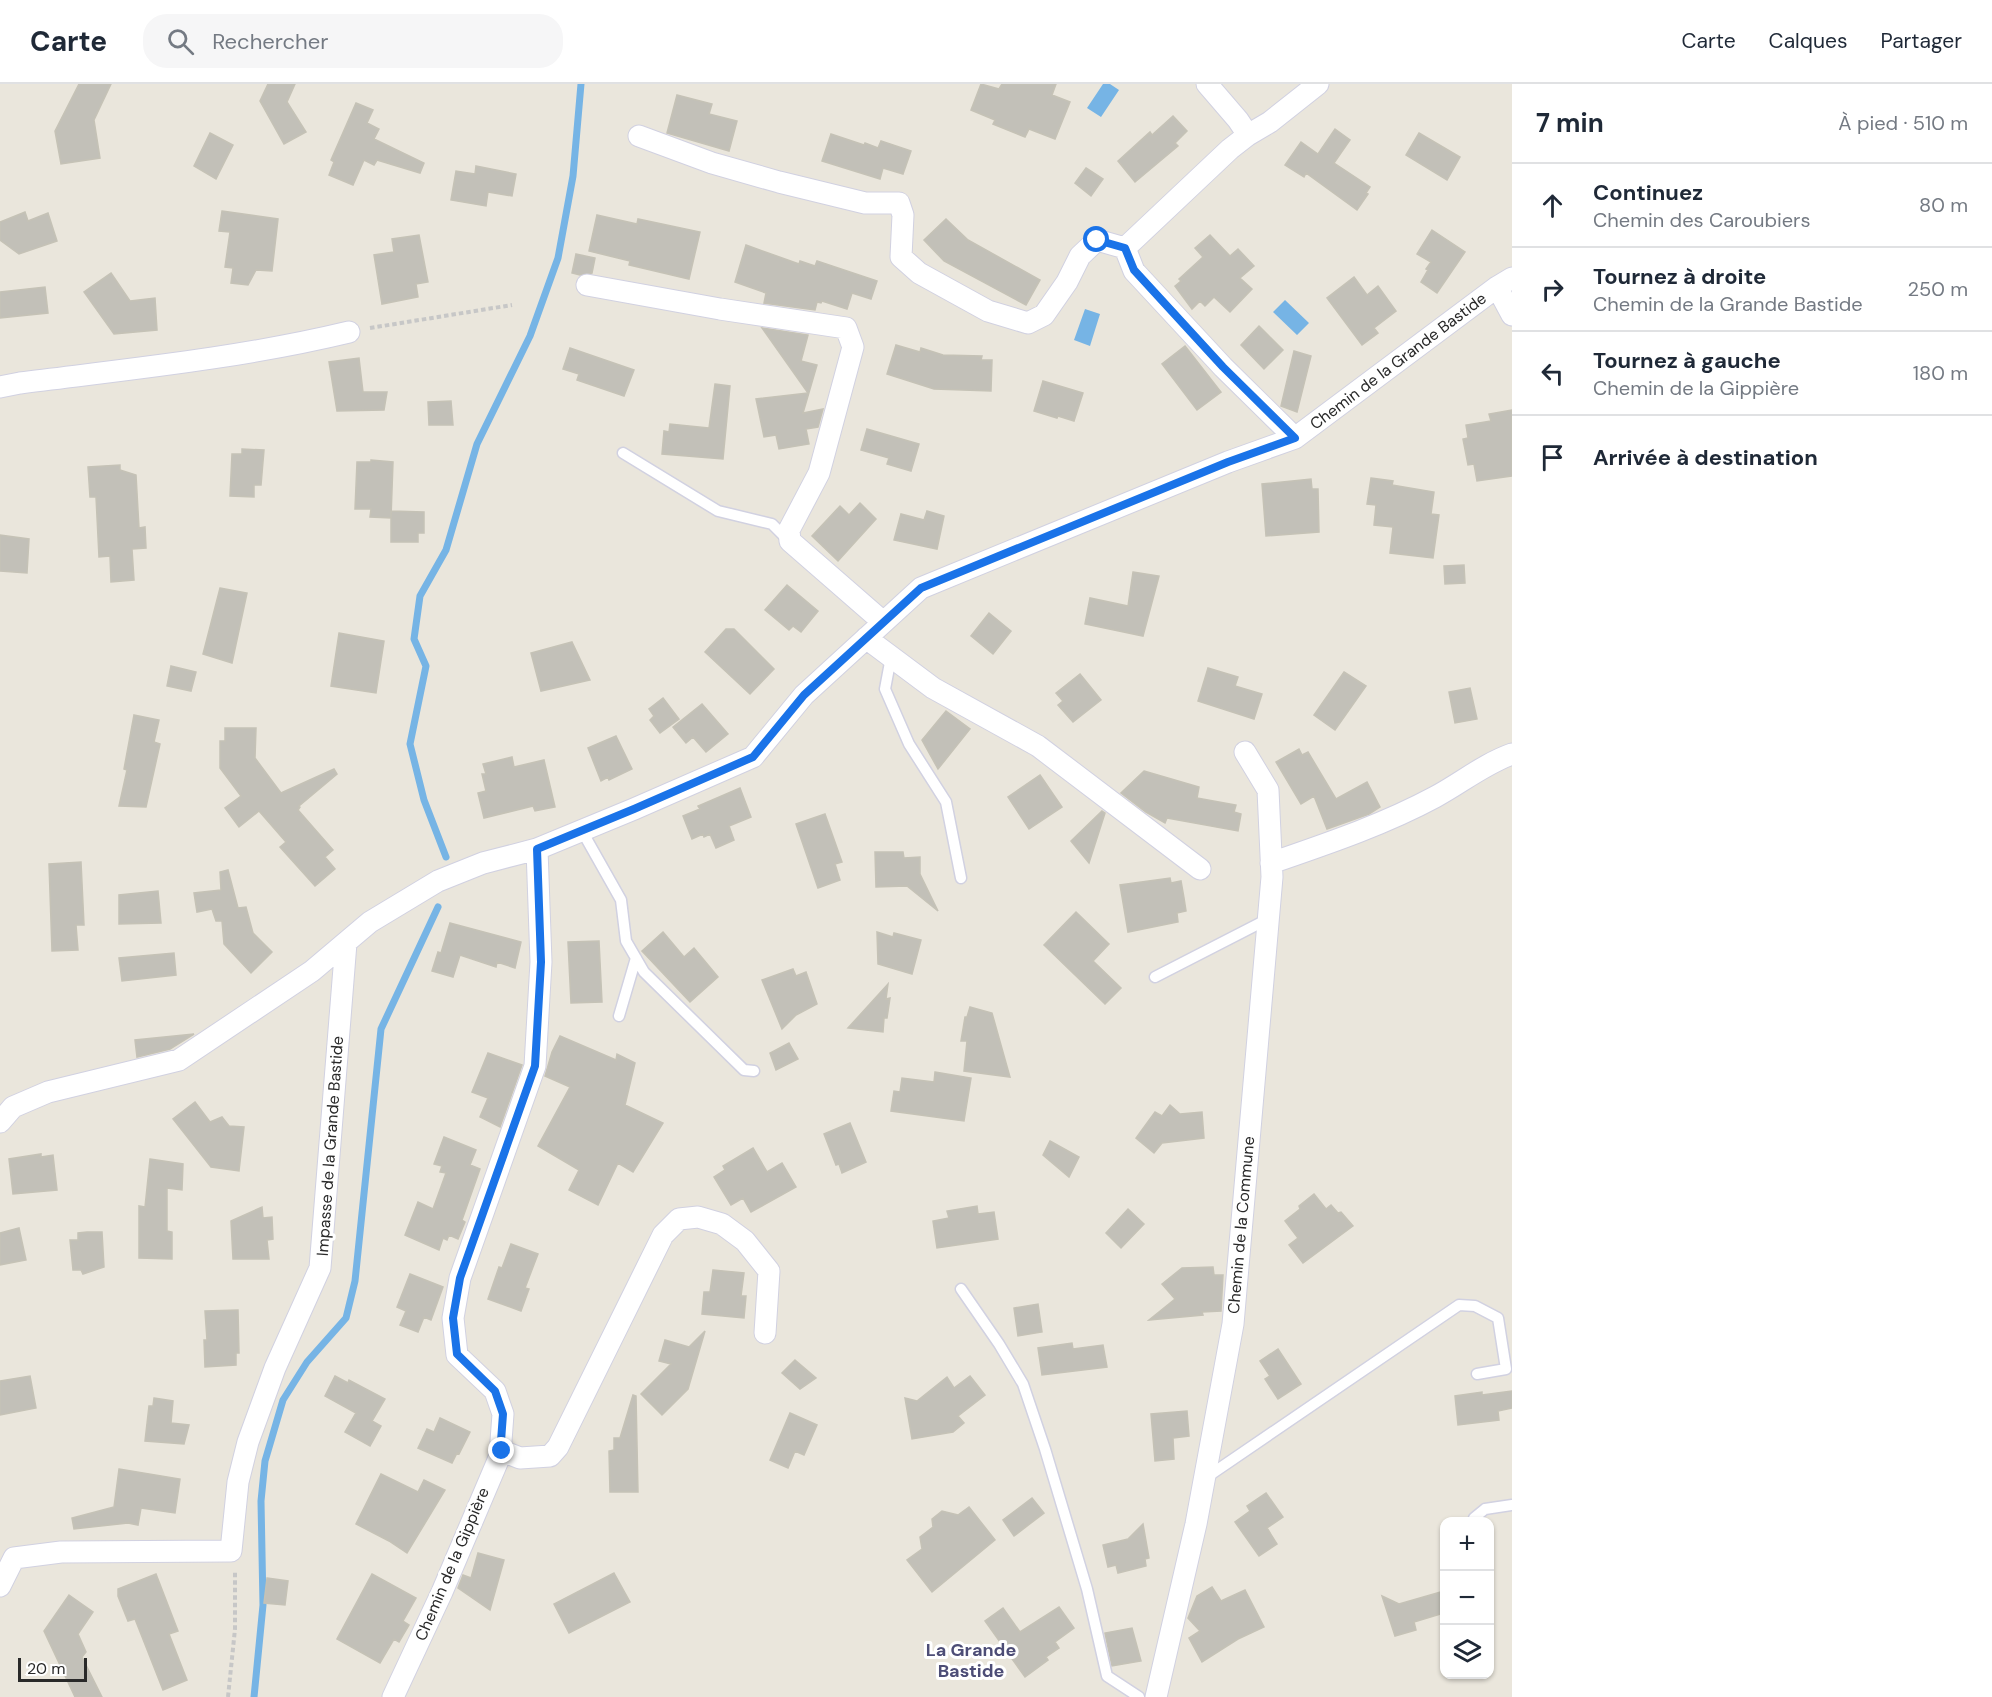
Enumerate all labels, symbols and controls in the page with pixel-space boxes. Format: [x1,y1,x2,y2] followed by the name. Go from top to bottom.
[143,14,563,68] search box
[30,23,107,60] text: Carte
[164,25,197,58] icon: search
[212,27,328,56] text: Rechercher
[1681,27,1736,55] text: Carte
[1769,27,1847,55] text: Calques
[1880,27,1962,55] text: Partager
[1536,106,1604,140] text: 7 min
[1838,110,1968,136] text: À pied · 510 m
[1593,178,1703,207] text: Continuez
[1536,189,1569,222] icon: ahead
[1919,192,1968,218] text: 80 m
[1593,207,1811,233] text: Chemin des Caroubiers
[1083,226,1109,252] route start
[1593,262,1766,291] text: Tournez à droite
[1536,273,1569,306] icon: right
[1907,276,1968,302] text: 250 m
[1306,288,1490,434] street label: Chemin de la Grande Bastide
[1593,291,1863,317] text: Chemin de la Grande Bastide
[1593,346,1781,375] text: Tournez à gauche
[1536,357,1569,390] icon: left
[1913,360,1968,386] text: 180 m
[1593,375,1799,401] text: Chemin de la Gippière
[1536,441,1569,474] icon: arrive
[1593,443,1818,472] text: Arrivée à destination
[312,1035,348,1257] street label: Impasse de la Grande Bastide
[1223,1135,1259,1315] street label: Chemin de la Commune
[488,1437,514,1463] route end
[410,1484,494,1644] street label: Chemin de la Gippière
[1440,1517,1494,1679] map controls
[1440,1517,1494,1571] button: +
[1440,1571,1494,1625] button: −
[1440,1625,1494,1679] button: layers
[926,1638,1016,1683] district label: La Grande Bastide
[18,1655,87,1682] scale bar
[27,1658,66,1679] text: 20 m

